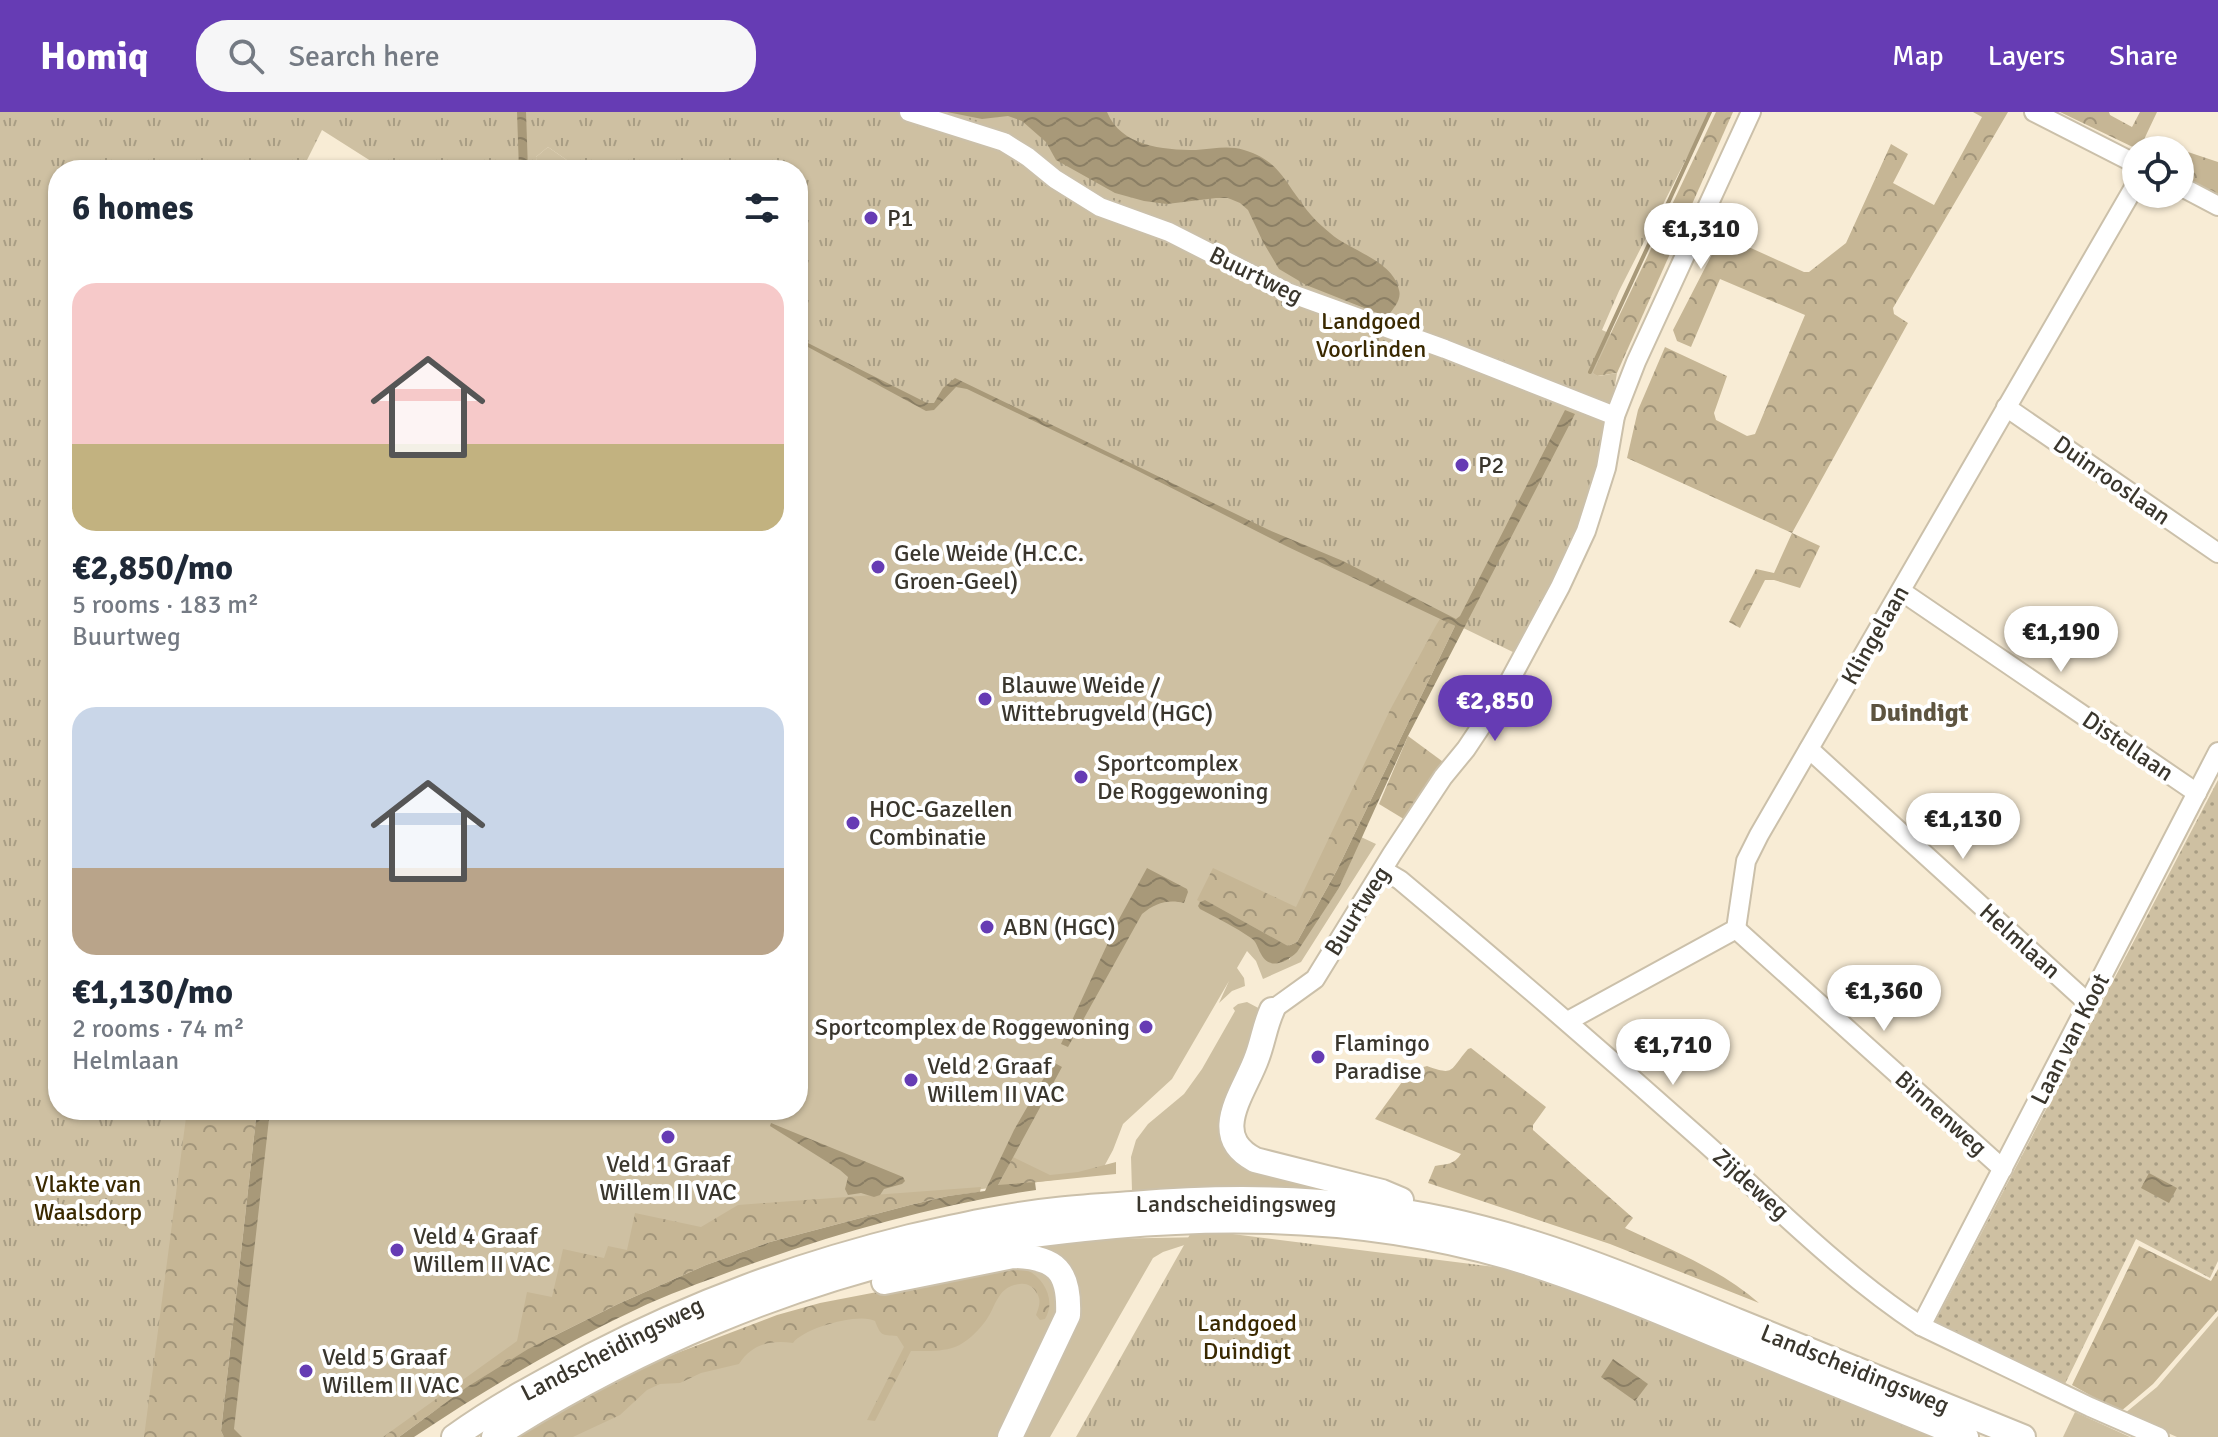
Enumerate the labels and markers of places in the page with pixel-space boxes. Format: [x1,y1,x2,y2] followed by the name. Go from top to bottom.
[887,203,914,233] place label: P1
[1636,203,1766,271] pin: €1,310
[862,209,880,227] marker: P1
[1478,450,1505,480] place label: P2
[1453,456,1471,474] marker: P2
[894,538,1084,596] place label: Gele Weide (H.C.C. Groen-Geel)
[869,558,887,576] marker: Gele Weide (H.C.C. Groen-Geel)
[1996,606,2126,674] pin: €1,190
[1001,670,1213,728] place label: Blauwe Weide / Wittebrugveld (HGC)
[1430,675,1560,743] pin: €2,850
[976,690,994,708] marker: Blauwe Weide / Wittebrugveld (HGC)
[1097,748,1268,806] place label: Sportcomplex De Roggewoning
[1072,768,1090,786] marker: Sportcomplex De Roggewoning
[1898,793,2028,861] pin: €1,130
[869,794,1013,852] place label: HOC-Gazellen Combinatie
[844,814,862,832] marker: HOC-Gazellen Combinatie
[1003,912,1116,942] place label: ABN (HGC)
[978,918,996,936] marker: ABN (HGC)
[1819,965,1949,1033] pin: €1,360
[815,1012,1130,1042] place label: Sportcomplex de Roggewoning
[1137,1018,1155,1036] marker: Sportcomplex de Roggewoning
[1608,1019,1738,1087] pin: €1,710
[1334,1028,1430,1086] place label: Flamingo Paradise
[1309,1048,1327,1066] marker: Flamingo Paradise
[927,1051,1065,1109] place label: Veld 2 Graaf Willem II VAC
[902,1071,920,1089] marker: Veld 2 Graaf Willem II VAC
[659,1128,677,1146] marker: Veld 1 Graaf Willem II VAC
[599,1149,737,1207] place label: Veld 1 Graaf Willem II VAC
[413,1221,551,1279] place label: Veld 4 Graaf Willem II VAC
[388,1241,406,1259] marker: Veld 4 Graaf Willem II VAC
[322,1342,460,1400] place label: Veld 5 Graaf Willem II VAC
[297,1362,315,1380] marker: Veld 5 Graaf Willem II VAC

